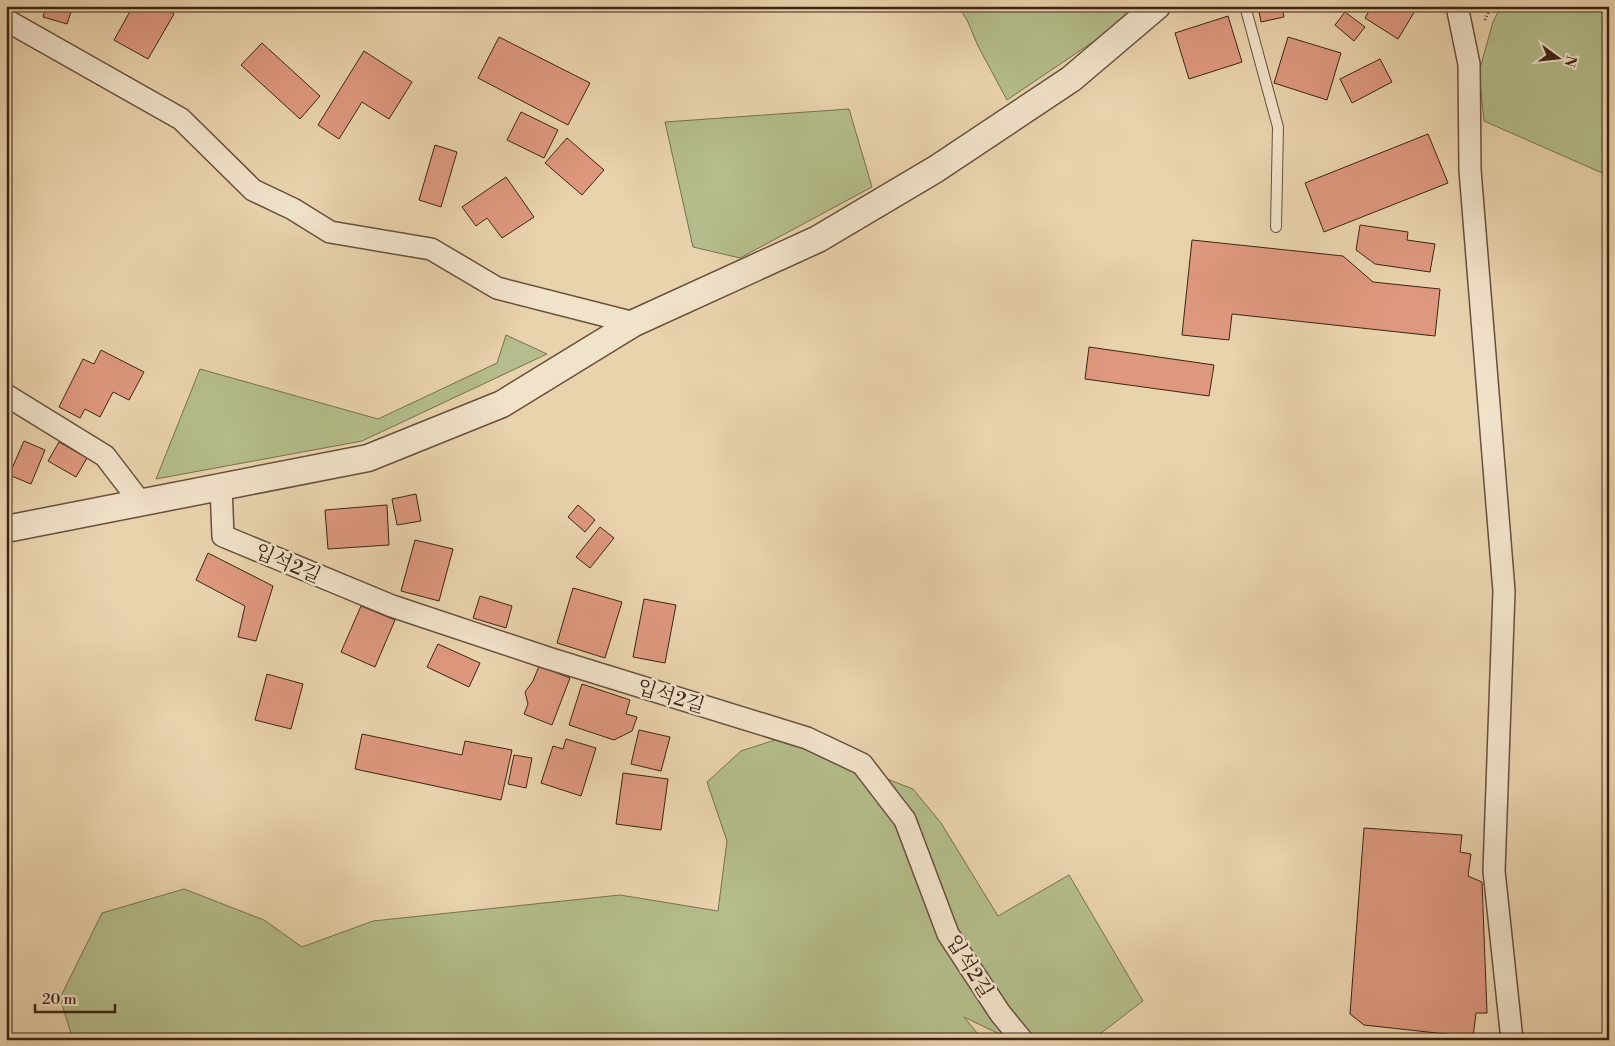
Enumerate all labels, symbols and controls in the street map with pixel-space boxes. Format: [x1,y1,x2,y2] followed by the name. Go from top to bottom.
[1532,32,1582,82] north arrow
[1559,53,1580,69] text: N
[251,539,324,589] street label: 입석2길
[634,675,707,720] street label: 입석2길
[940,931,998,1003] street label: 입석2길
[35,981,115,1013] scale bar
[42,990,77,1009] text: 20 m

